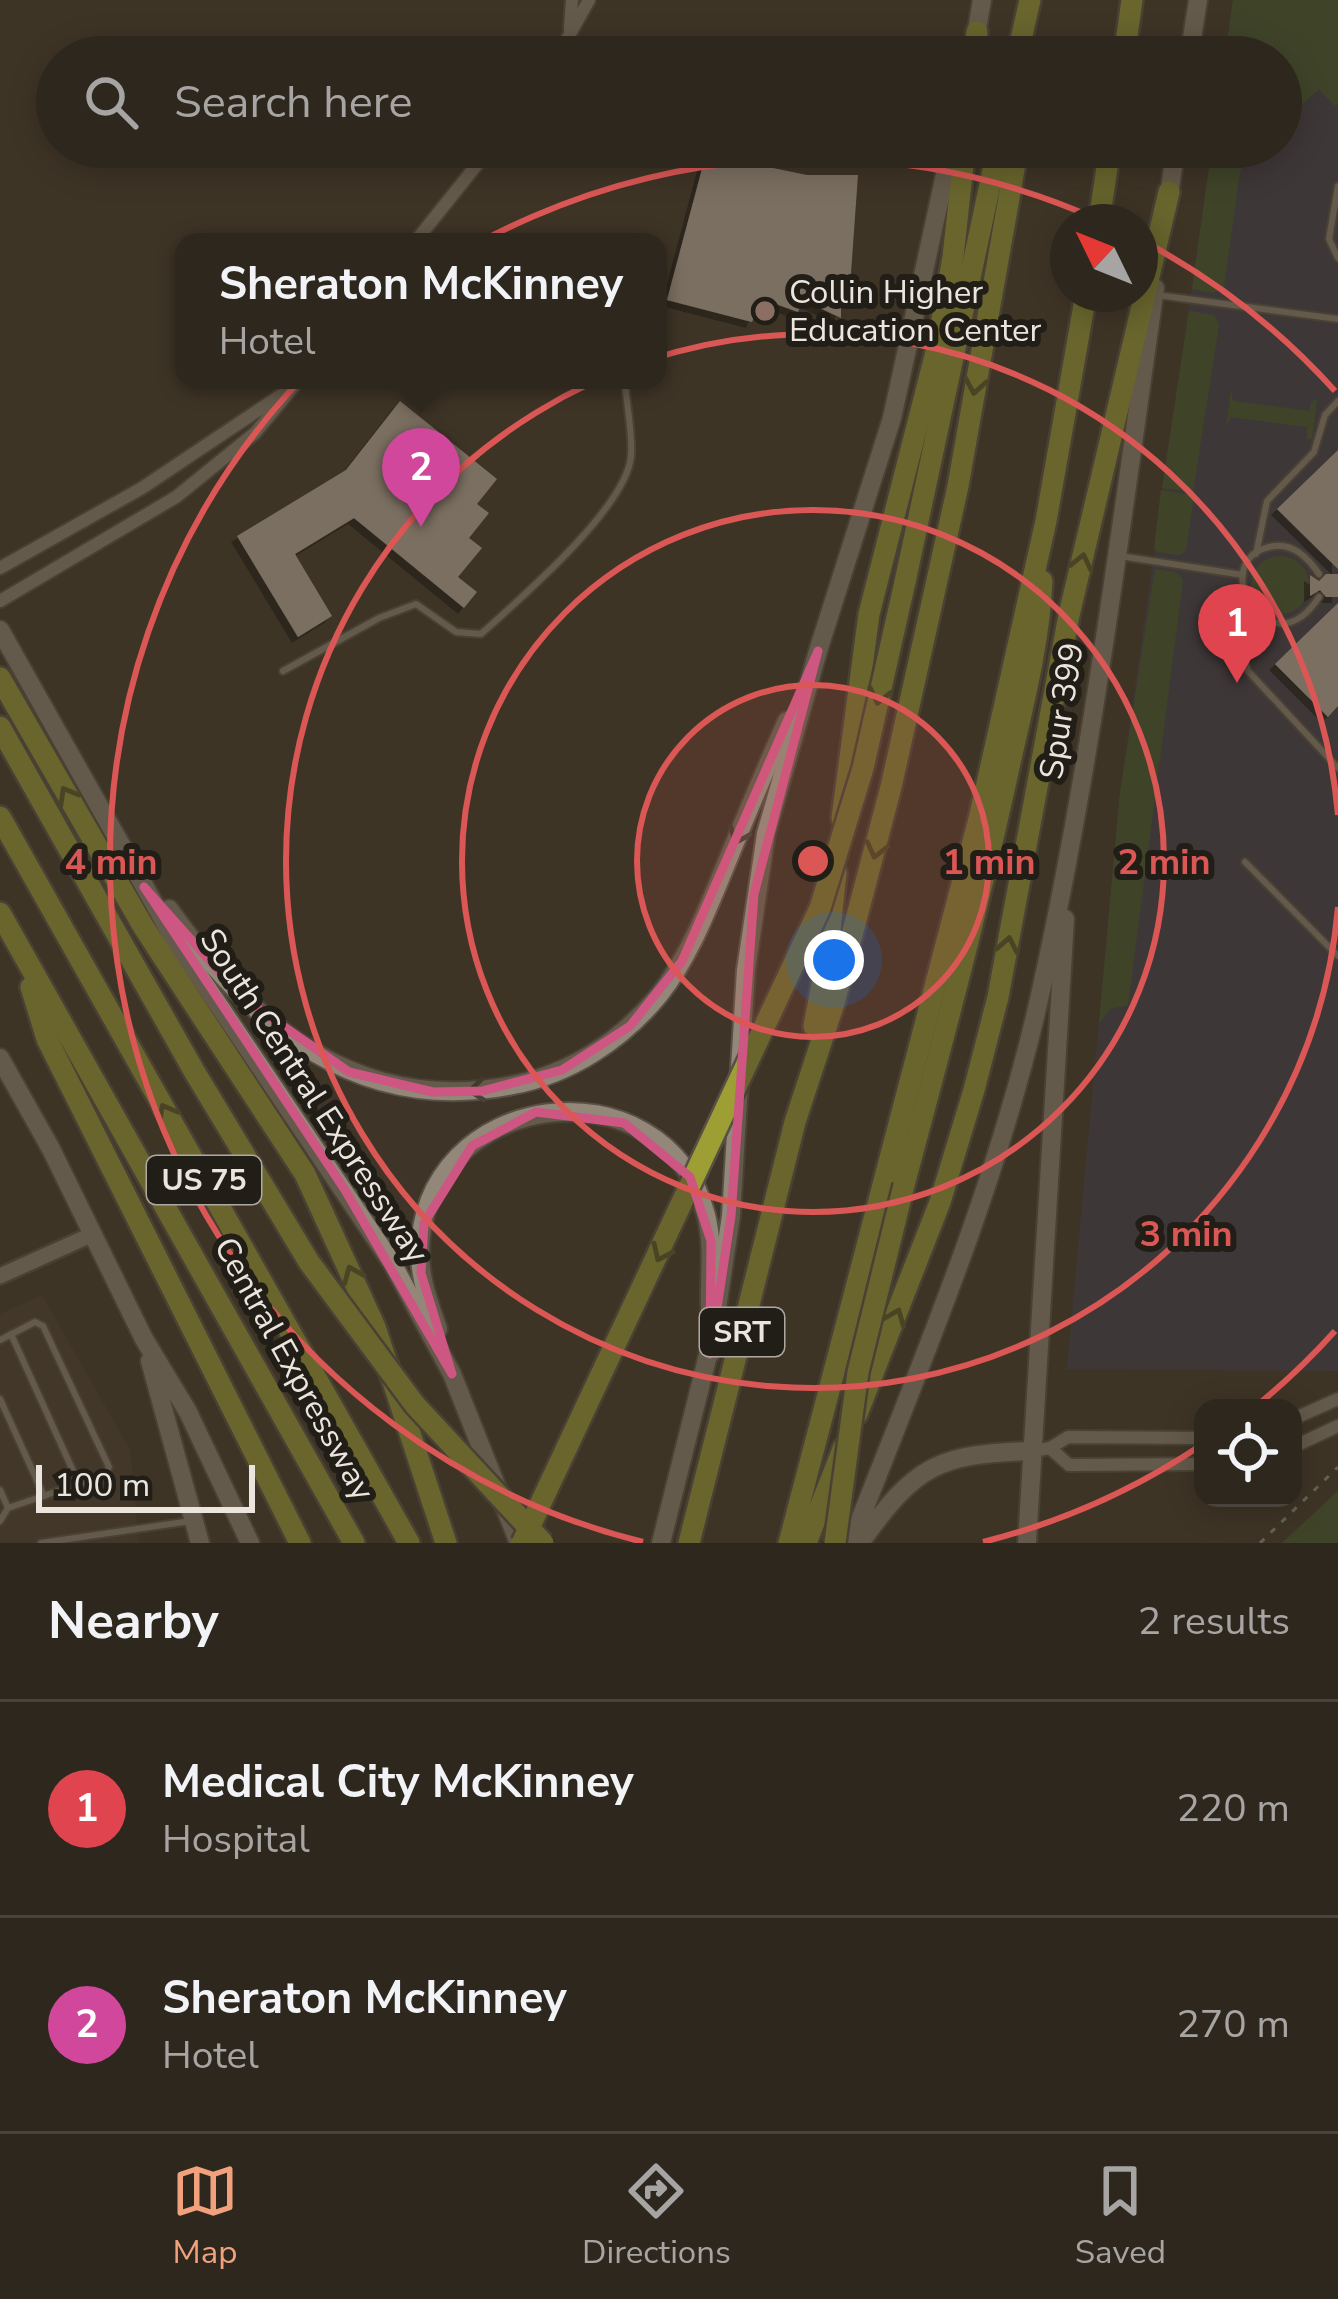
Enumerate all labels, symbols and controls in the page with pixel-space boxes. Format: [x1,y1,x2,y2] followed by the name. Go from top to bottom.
[36,36,1302,168] search box
[78,69,144,135] icon: search
[174,72,413,133] text: Search here
[1050,204,1158,312] north arrow
[175,233,667,389] popup
[219,254,623,315] text: Sheraton McKinney
[789,270,1042,353] place label: Collin Higher Education Center
[752,298,778,324] marker: Collin Higher Education Center
[219,315,316,368] text: Hotel
[963,376,988,396] one-way arrow
[382,428,460,527] pin: 2
[1068,552,1093,572] one-way arrow
[1198,584,1276,683] pin: 1
[1029,639,1095,783] street label: Spur 399
[868,685,893,705] one-way arrow
[59,786,82,808] one-way arrow
[728,824,752,845] one-way arrow
[64,838,158,887] text: 4 min
[942,838,1036,887] text: 1 min
[1117,838,1211,887] text: 2 min
[865,839,890,859] one-way arrow
[792,840,834,882] centre of rings
[189,920,439,1272] street label: South Central Expressway
[804,930,864,990] your location
[994,935,1020,955] one-way arrow
[467,1077,486,1102] one-way arrow
[157,1103,180,1124] one-way arrow
[147,1156,261,1204] road number: US 75
[1139,1210,1233,1259] text: 3 min
[203,1229,385,1509] street label: Central Expressway
[651,1241,675,1262] one-way arrow
[342,1265,366,1286] one-way arrow
[700,1308,784,1356] road number: SRT
[882,1308,906,1329] one-way arrow
[1194,1399,1302,1507] map controls
[1194,1399,1302,1507] button: locate
[36,1459,255,1512] scale bar
[54,1463,150,1508] text: 100 m
[48,1586,219,1656] text: Nearby
[1138,1595,1290,1648] text: 2 results
[162,1752,634,1813] text: Medical City McKinney
[75,1782,99,1835] text: 1
[1176,1782,1290,1835] text: 220 m
[162,1813,310,1866] text: Hospital
[162,1968,567,2029] text: Sheraton McKinney
[75,1998,99,2051] text: 2
[1176,1998,1290,2051] text: 270 m
[162,2029,259,2082] text: Hotel
[172,2158,238,2275] tab: Map
[582,2158,731,2275] tab: Directions
[1075,2158,1166,2275] tab: Saved

